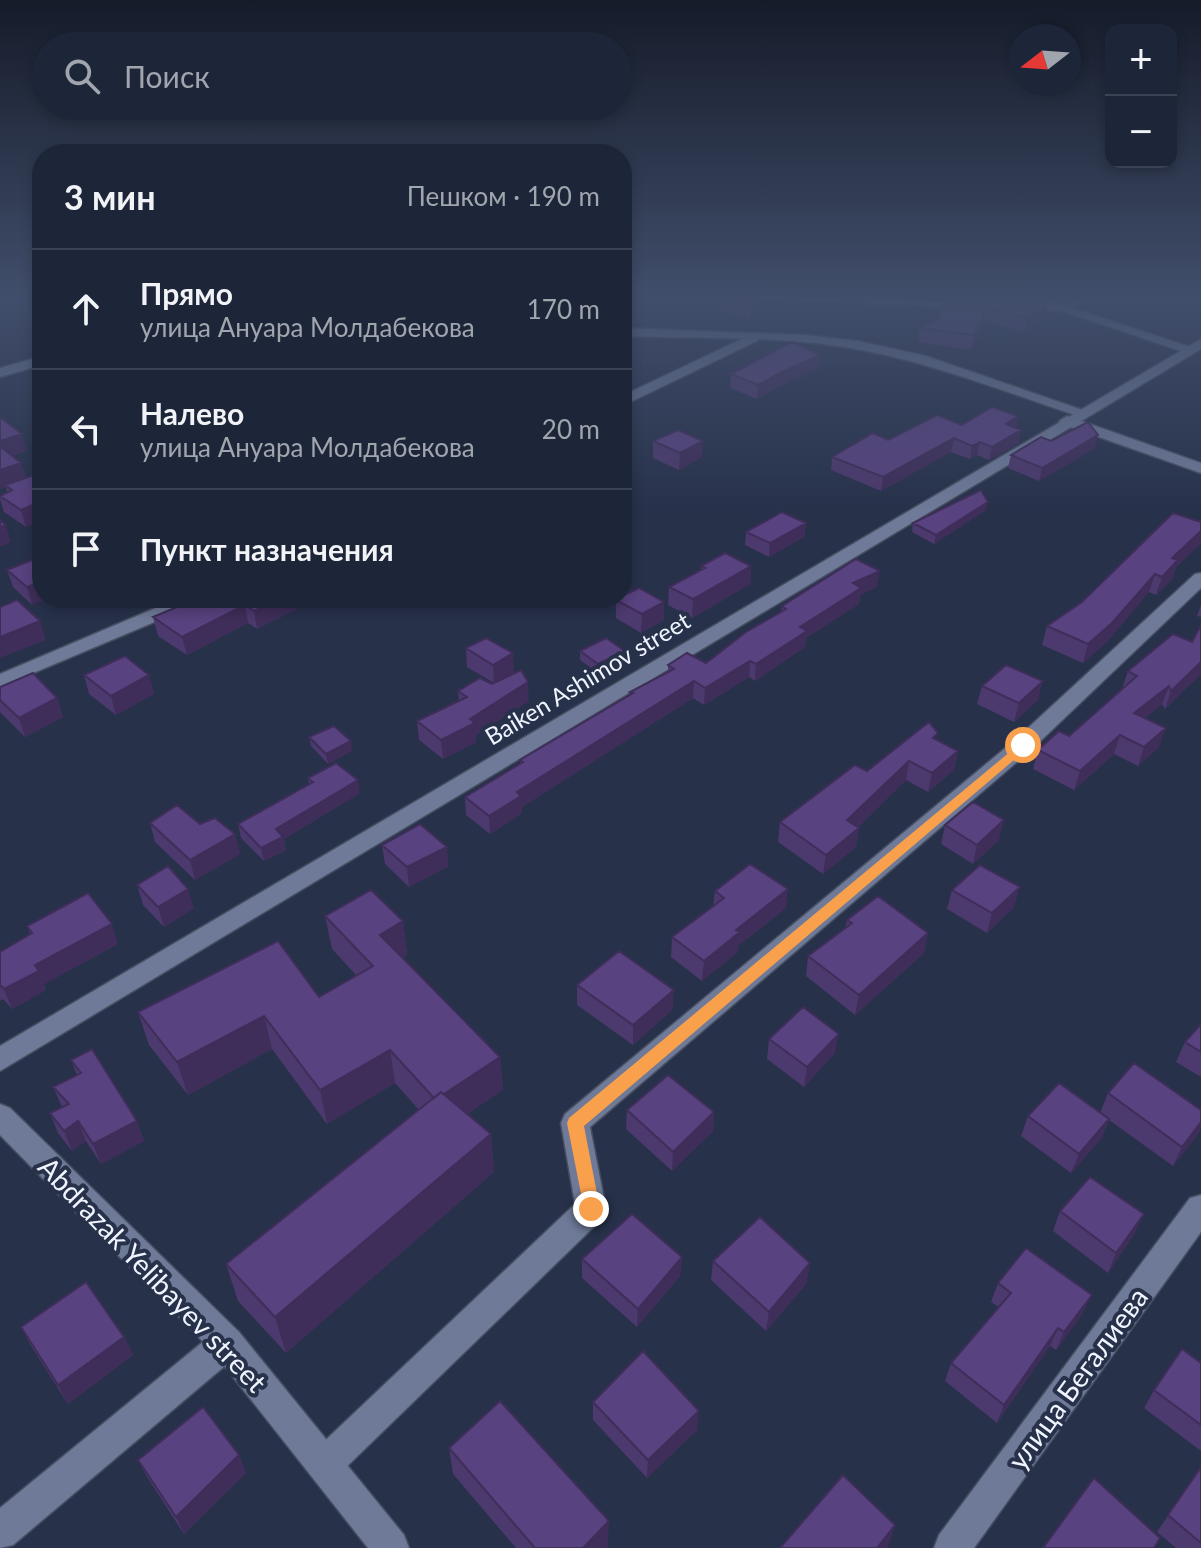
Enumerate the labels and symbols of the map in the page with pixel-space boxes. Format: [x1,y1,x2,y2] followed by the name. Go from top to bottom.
[1009,24,1081,96] north arrow
[479,605,695,751] street label: Baiken Ashimov street
[1005,727,1041,763] route start
[32,1149,274,1399] street label: Abdrazak Yelibayev street
[573,1191,609,1227] route end
[1000,1281,1154,1475] street label: улица Бегалиева

